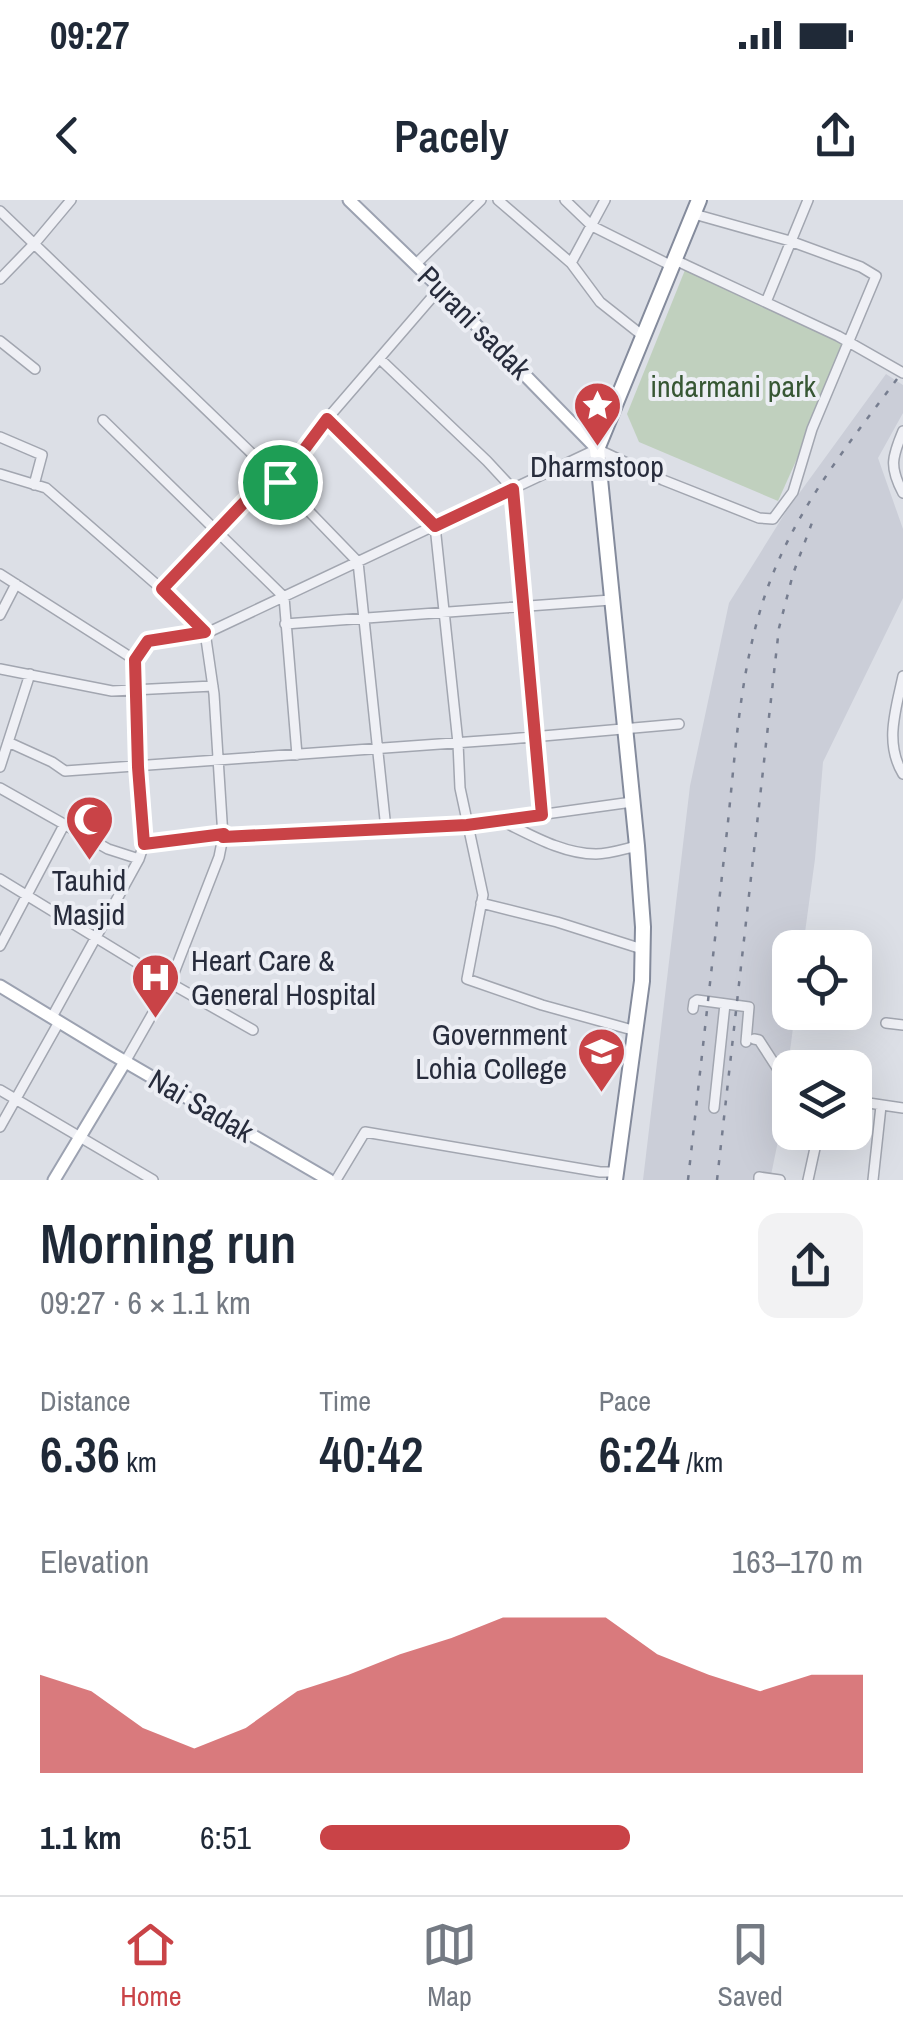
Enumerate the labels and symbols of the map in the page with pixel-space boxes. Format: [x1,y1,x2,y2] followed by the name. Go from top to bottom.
[409,257,541,388] street label: Purani sadak
[650,366,816,406] park label: indarmani park
[571,380,623,448] place icon: Dharmstoop
[238,440,323,525] pin
[530,446,664,486] place label: Dharmstoop
[63,794,115,862] mosque icon: Tauhid Masjid
[52,860,126,934] place label: Tauhid Masjid
[191,940,376,1014] place label: Heart Care & General Hospital
[130,952,182,1020] hospital icon: Heart Care & General Hospital
[415,1014,567,1088] place label: Government Lohia College
[576,1026,628,1094] school or university icon: Government Lohia College
[142,1059,262,1152] street label: Nai Sadak

